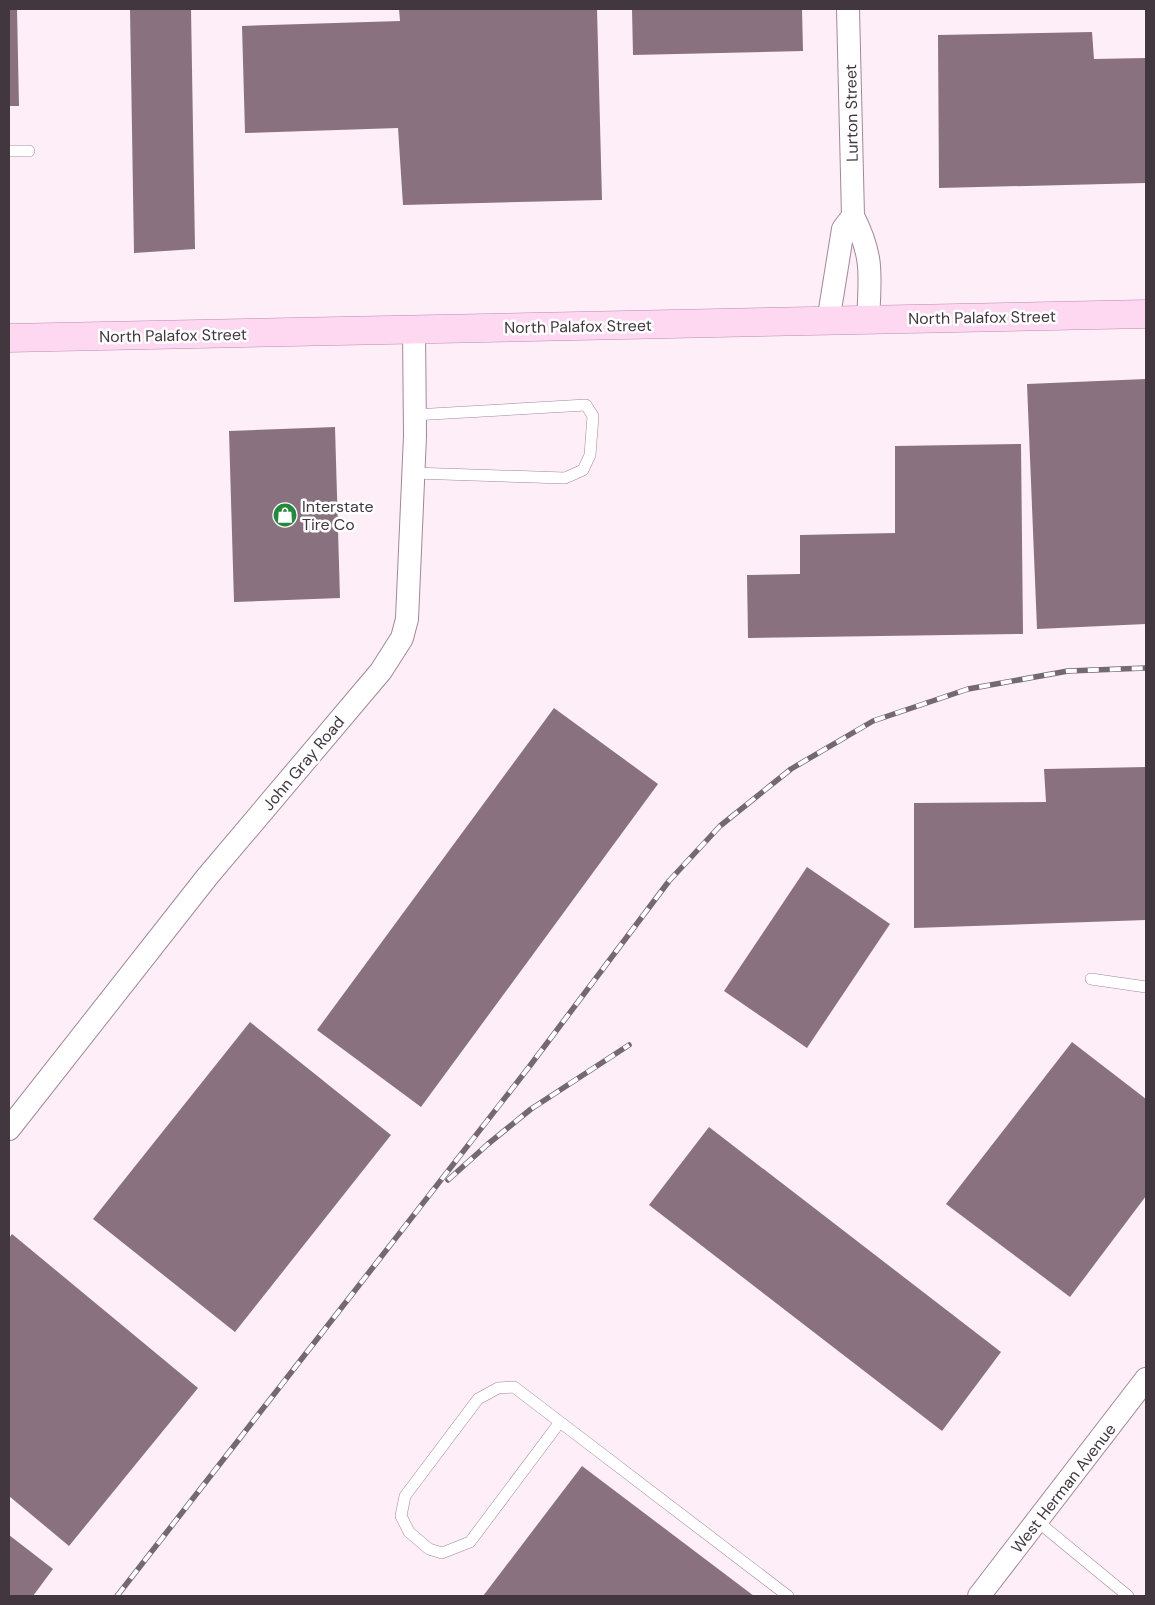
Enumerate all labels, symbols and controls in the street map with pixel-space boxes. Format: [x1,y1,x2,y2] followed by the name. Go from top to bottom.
[840,64,863,162] street label: Lurton Street
[908,306,1056,329] street label: North Palafox Street
[504,315,652,338] street label: North Palafox Street
[99,324,247,347] street label: North Palafox Street
[302,496,374,535] place label: Interstate Tire Co
[272,502,298,528] shop icon: Interstate Tire Co
[258,712,349,815] street label: John Gray Road
[1006,1419,1121,1557] street label: West Herman Avenue

